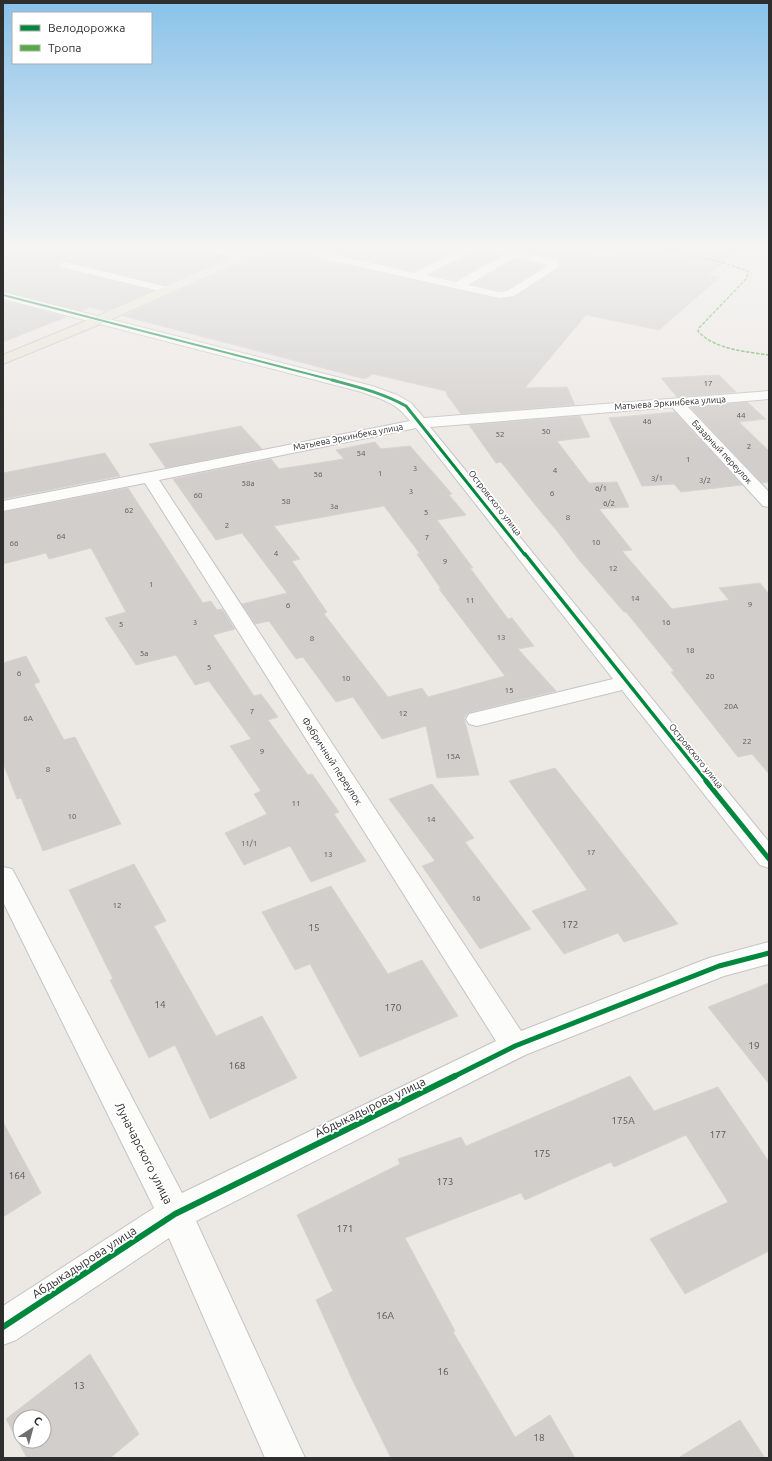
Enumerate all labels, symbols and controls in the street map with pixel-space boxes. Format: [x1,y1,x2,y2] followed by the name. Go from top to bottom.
[12,12,152,64] legend
[48,21,125,34] text: Велодорожка
[48,41,81,54] text: Тропа
[703,379,713,388] house number: 17
[614,394,726,412] street label: Матыева Эркинбека улица
[736,411,746,420] house number: 44
[642,417,652,426] house number: 46
[690,418,754,486] street label: Базарный переулок
[292,421,404,453] street label: Матыева Эркинбека улица
[541,427,551,436] house number: 50
[495,430,505,439] house number: 52
[747,442,751,451] house number: 2
[356,449,366,458] house number: 54
[686,455,690,464] house number: 1
[413,464,417,473] house number: 3
[553,466,558,475] house number: 4
[466,468,524,538] street label: Островского улица
[378,469,382,478] house number: 1
[313,470,323,479] house number: 56
[651,474,663,483] house number: 3/1
[699,476,711,485] house number: 3/2
[241,479,255,488] house number: 58a
[595,484,607,493] house number: 6/1
[409,487,413,496] house number: 3
[550,489,555,498] house number: 6
[193,491,203,500] house number: 60
[281,497,291,506] house number: 58
[603,499,615,508] house number: 6/2
[330,502,338,511] house number: 3a
[124,506,134,515] house number: 62
[424,508,428,517] house number: 5
[566,513,571,522] house number: 8
[225,521,229,530] house number: 2
[56,532,66,541] house number: 64
[425,533,429,542] house number: 7
[591,538,601,547] house number: 10
[9,539,19,548] house number: 66
[274,549,279,558] house number: 4
[443,557,447,566] house number: 9
[608,564,618,573] house number: 12
[149,580,153,589] house number: 1
[630,594,640,603] house number: 14
[465,596,475,605] house number: 11
[748,600,752,609] house number: 9
[286,601,291,610] house number: 6
[193,618,197,627] house number: 3
[661,618,671,627] house number: 16
[119,620,123,629] house number: 5
[496,633,506,642] house number: 13
[310,634,315,643] house number: 8
[685,646,695,655] house number: 18
[140,649,148,658] house number: 5а
[207,663,211,672] house number: 5
[17,669,22,678] house number: 6
[705,672,715,681] house number: 20
[341,674,351,683] house number: 10
[504,686,514,695] house number: 15
[724,702,739,711] house number: 20А
[250,707,254,716] house number: 7
[398,709,408,718] house number: 12
[23,714,34,723] house number: 6А
[300,715,364,807] street label: Фабричный переулок
[667,722,725,790] street label: Островского улица
[742,737,752,746] house number: 22
[260,747,264,756] house number: 9
[446,752,461,761] house number: 15А
[46,765,51,774] house number: 8
[291,799,301,808] house number: 11
[67,812,77,821] house number: 10
[426,815,436,824] house number: 14
[241,839,257,848] house number: 11/1
[586,848,596,857] house number: 17
[323,850,333,859] house number: 13
[471,894,481,903] house number: 16
[112,901,122,910] house number: 12
[562,919,578,930] house number: 172
[308,922,320,933] house number: 15
[154,999,166,1010] house number: 14
[385,1002,402,1013] house number: 170
[748,1040,760,1051] house number: 19
[229,1060,246,1071] house number: 168
[313,1075,427,1139] street label: Абдыкадырова улица
[113,1100,175,1206] street label: Луначарского улица
[611,1115,635,1126] house number: 175А
[710,1129,726,1140] house number: 177
[534,1148,550,1159] house number: 175
[9,1170,26,1181] house number: 164
[437,1176,453,1187] house number: 173
[30,1223,138,1301] street label: Абдыкадырова улица
[337,1223,353,1234] house number: 171
[376,1310,394,1321] house number: 16А
[437,1366,449,1377] house number: 16
[73,1380,85,1391] house number: 13
[12,1409,52,1449] north arrow
[32,1414,44,1428] text: С
[533,1432,545,1443] house number: 18

